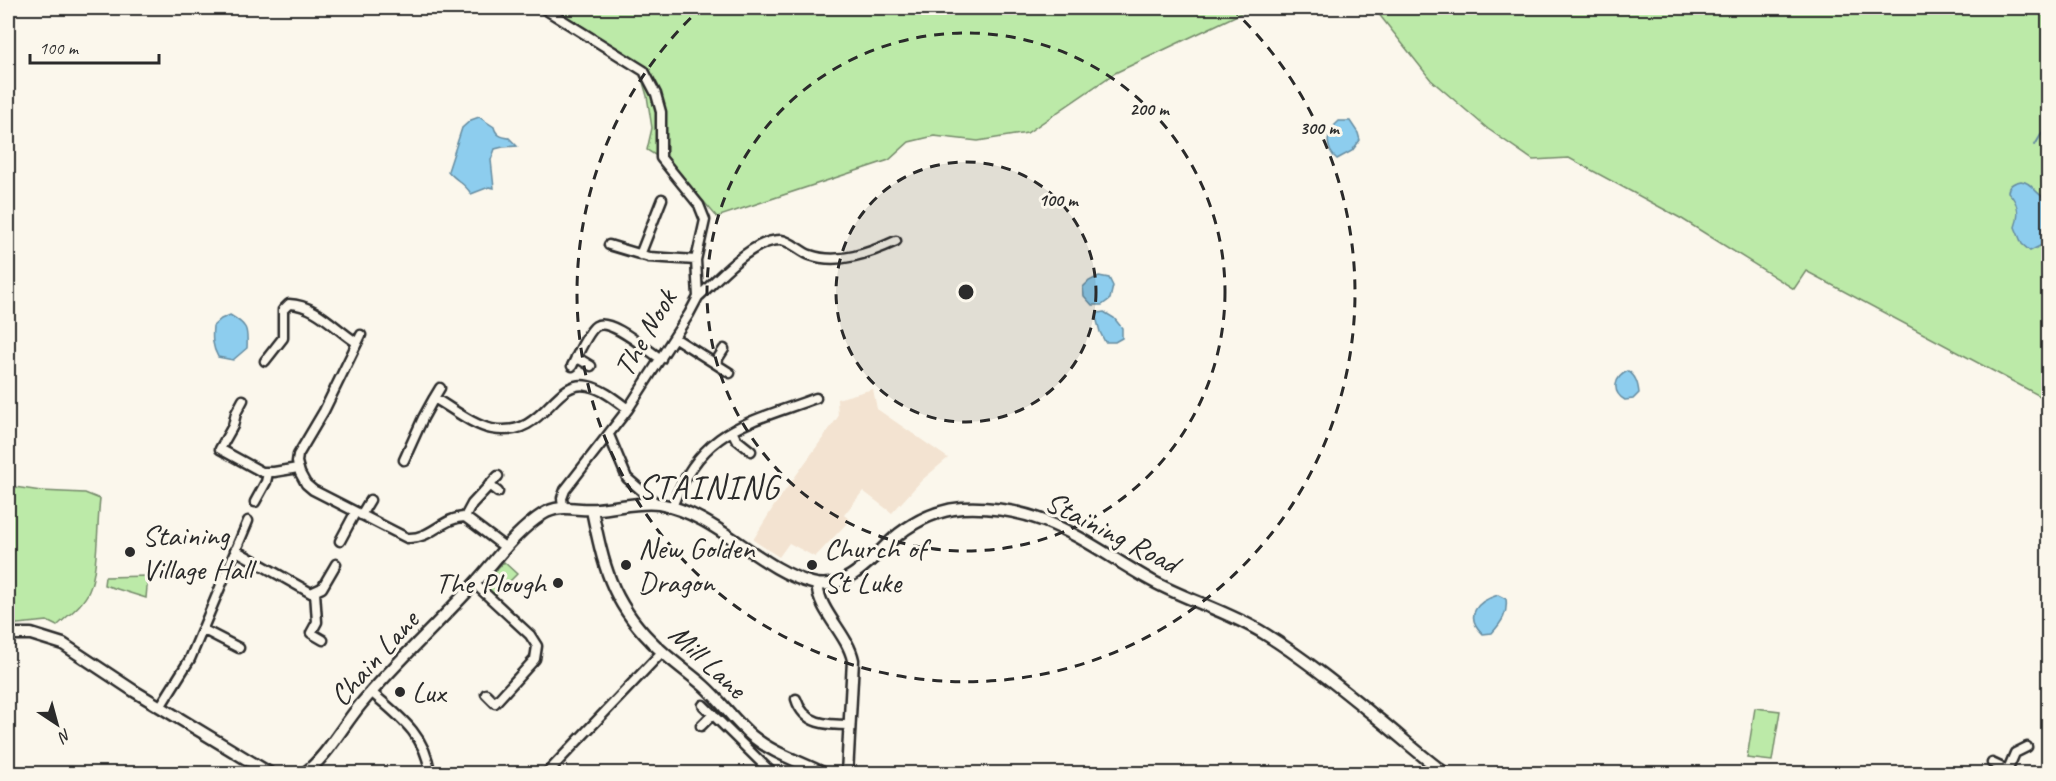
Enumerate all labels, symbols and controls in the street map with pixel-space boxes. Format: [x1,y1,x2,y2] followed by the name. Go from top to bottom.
[30,27,159,65] scale bar
[39,37,80,59] text: 100 m
[1130,98,1170,120] text: 200 m
[1300,117,1340,139] text: 300 m
[1039,189,1079,211] text: 100 m
[605,281,686,383] street label: The Nook
[956,282,976,302] centre of rings
[638,466,782,508] district label: STAINING
[1039,482,1189,584] street label: Staining Road
[142,516,257,588] place label: Staining Village Hall
[638,529,756,601] place label: New Golden Dragon
[824,529,932,601] place label: Church of St Luke
[123,545,137,559] marker: Staining Village Hall
[619,558,633,572] marker: New Golden Dragon
[805,558,819,572] marker: Church of St Luke
[435,564,548,602] place label: The Plough
[551,576,565,590] marker: The Plough
[321,601,428,714] street label: Chain Lane
[661,615,757,708] street label: Mill Lane
[412,673,448,711] place label: Lux
[393,685,407,699] marker: Lux
[27,694,87,754] north arrow
[53,724,75,748] text: N

